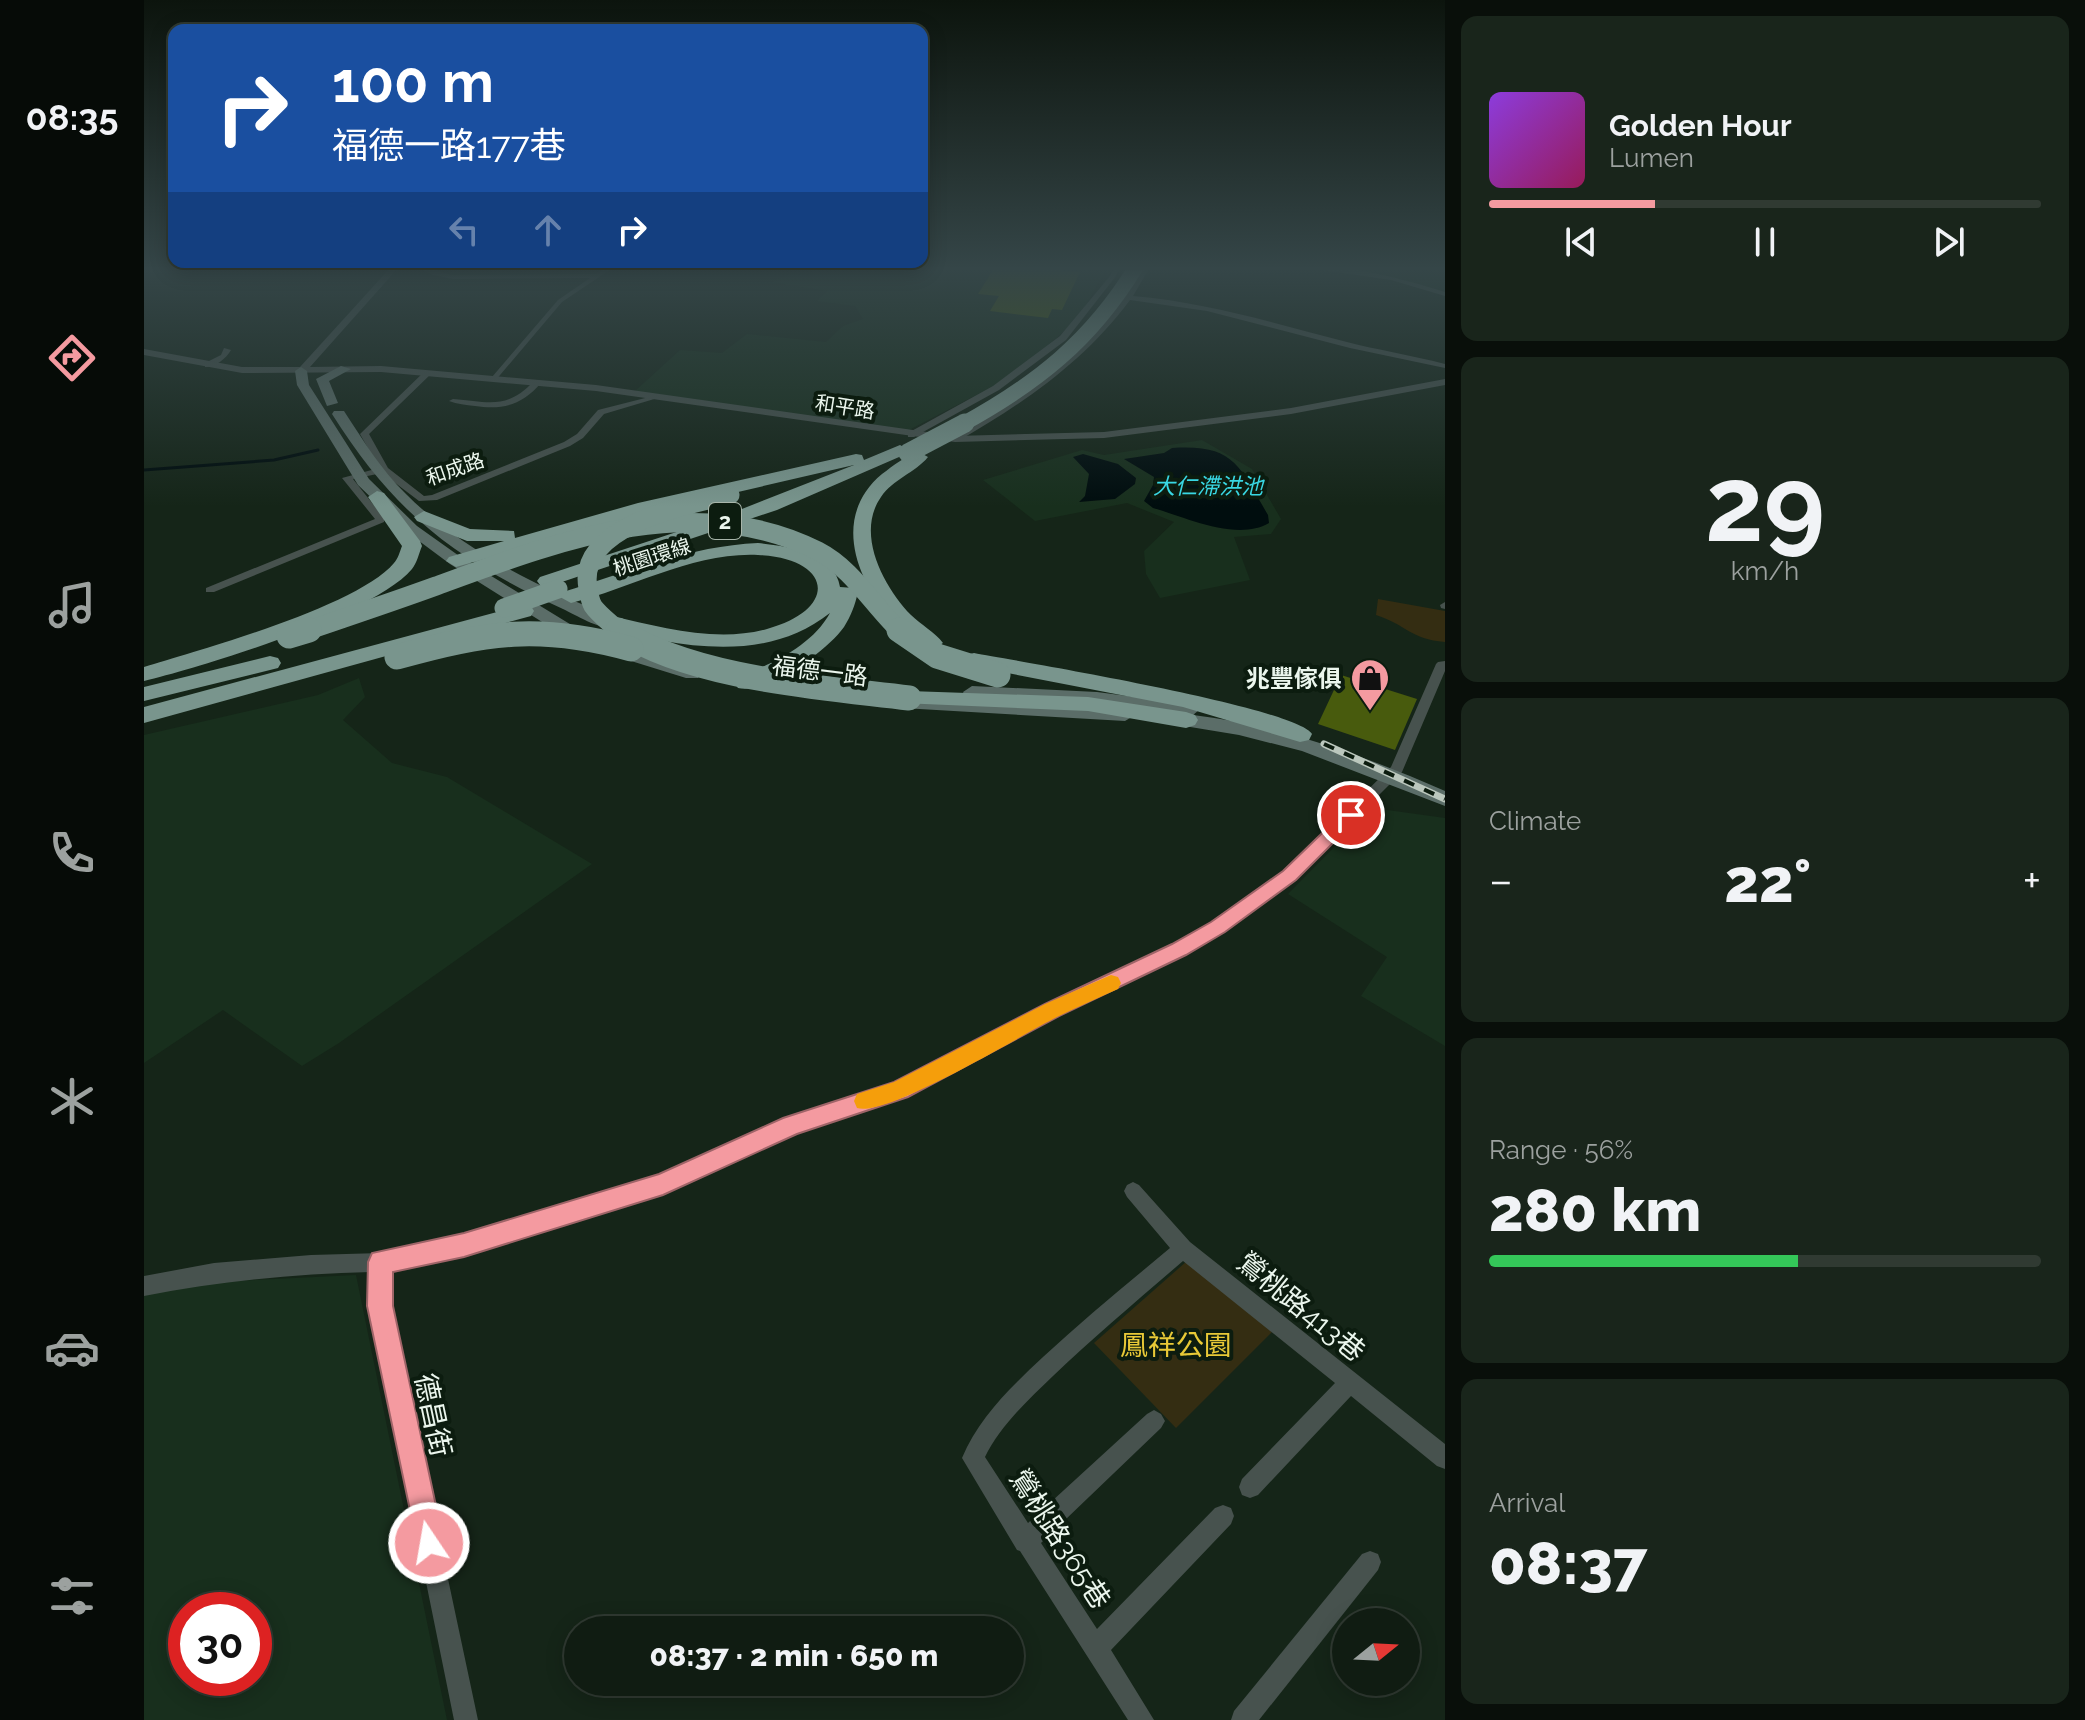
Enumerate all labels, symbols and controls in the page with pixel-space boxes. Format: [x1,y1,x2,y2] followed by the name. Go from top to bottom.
[332,49,494,115] text: 100 m
[200,56,304,160] icon: right
[26,96,118,138] text: 08:35
[1609,108,1792,143] text: Golden Hour
[332,124,566,166] text: 福德一路177巷
[1609,143,1694,173] text: Lumen
[442,208,486,252] icon: left
[526,208,570,252] icon: ahead
[610,208,654,252] icon: right
[1559,220,1603,264] icon: previous
[1743,220,1787,264] icon: pause
[1927,220,1971,264] icon: next
[44,330,100,386] icon: directions
[813,390,877,424] street label: 和平路
[1705,443,1825,565] text: 29
[423,448,487,490] street label: 和成路
[1153,473,1265,499] water label: 大仁滯洪池
[709,503,741,539] road number: 2
[610,533,694,581] street label: 桃園環線
[1731,556,1799,586] text: km/h
[44,577,100,633] icon: music
[771,651,869,691] street label: 福德一路
[1349,657,1391,712] shop icon: 兆豐傢俱
[1246,664,1342,693] place label: 兆豐傢俱
[1317,781,1385,849] pin
[1329,793,1373,837] icon: arrive
[1489,806,1581,836] text: Climate
[44,825,100,881] icon: phone
[1724,846,1811,916] text: 22°
[1489,855,1513,906] text: −
[2023,855,2041,906] text: +
[44,1073,100,1129] icon: climate
[1489,1135,1633,1165] text: Range · 56%
[1489,1175,1701,1245] text: 280 km
[1231,1246,1371,1368] street label: 鶯桃路413巷
[44,1320,100,1376] icon: car
[1120,1329,1232,1362] park label: 鳳祥公園
[408,1370,458,1460] street label: 德昌街
[1003,1463,1117,1615] street label: 鶯桃路365巷
[1489,1488,1565,1518] text: Arrival
[387,1501,471,1585] position arrow
[1489,1528,1647,1598] text: 08:37
[44,1568,100,1624] icon: filters
[168,1592,272,1696] speed limit sign: 30
[1332,1608,1420,1696] north arrow
[1332,1608,1420,1696] map controls
[650,1638,938,1673] text: 08:37 · 2 min · 650 m

